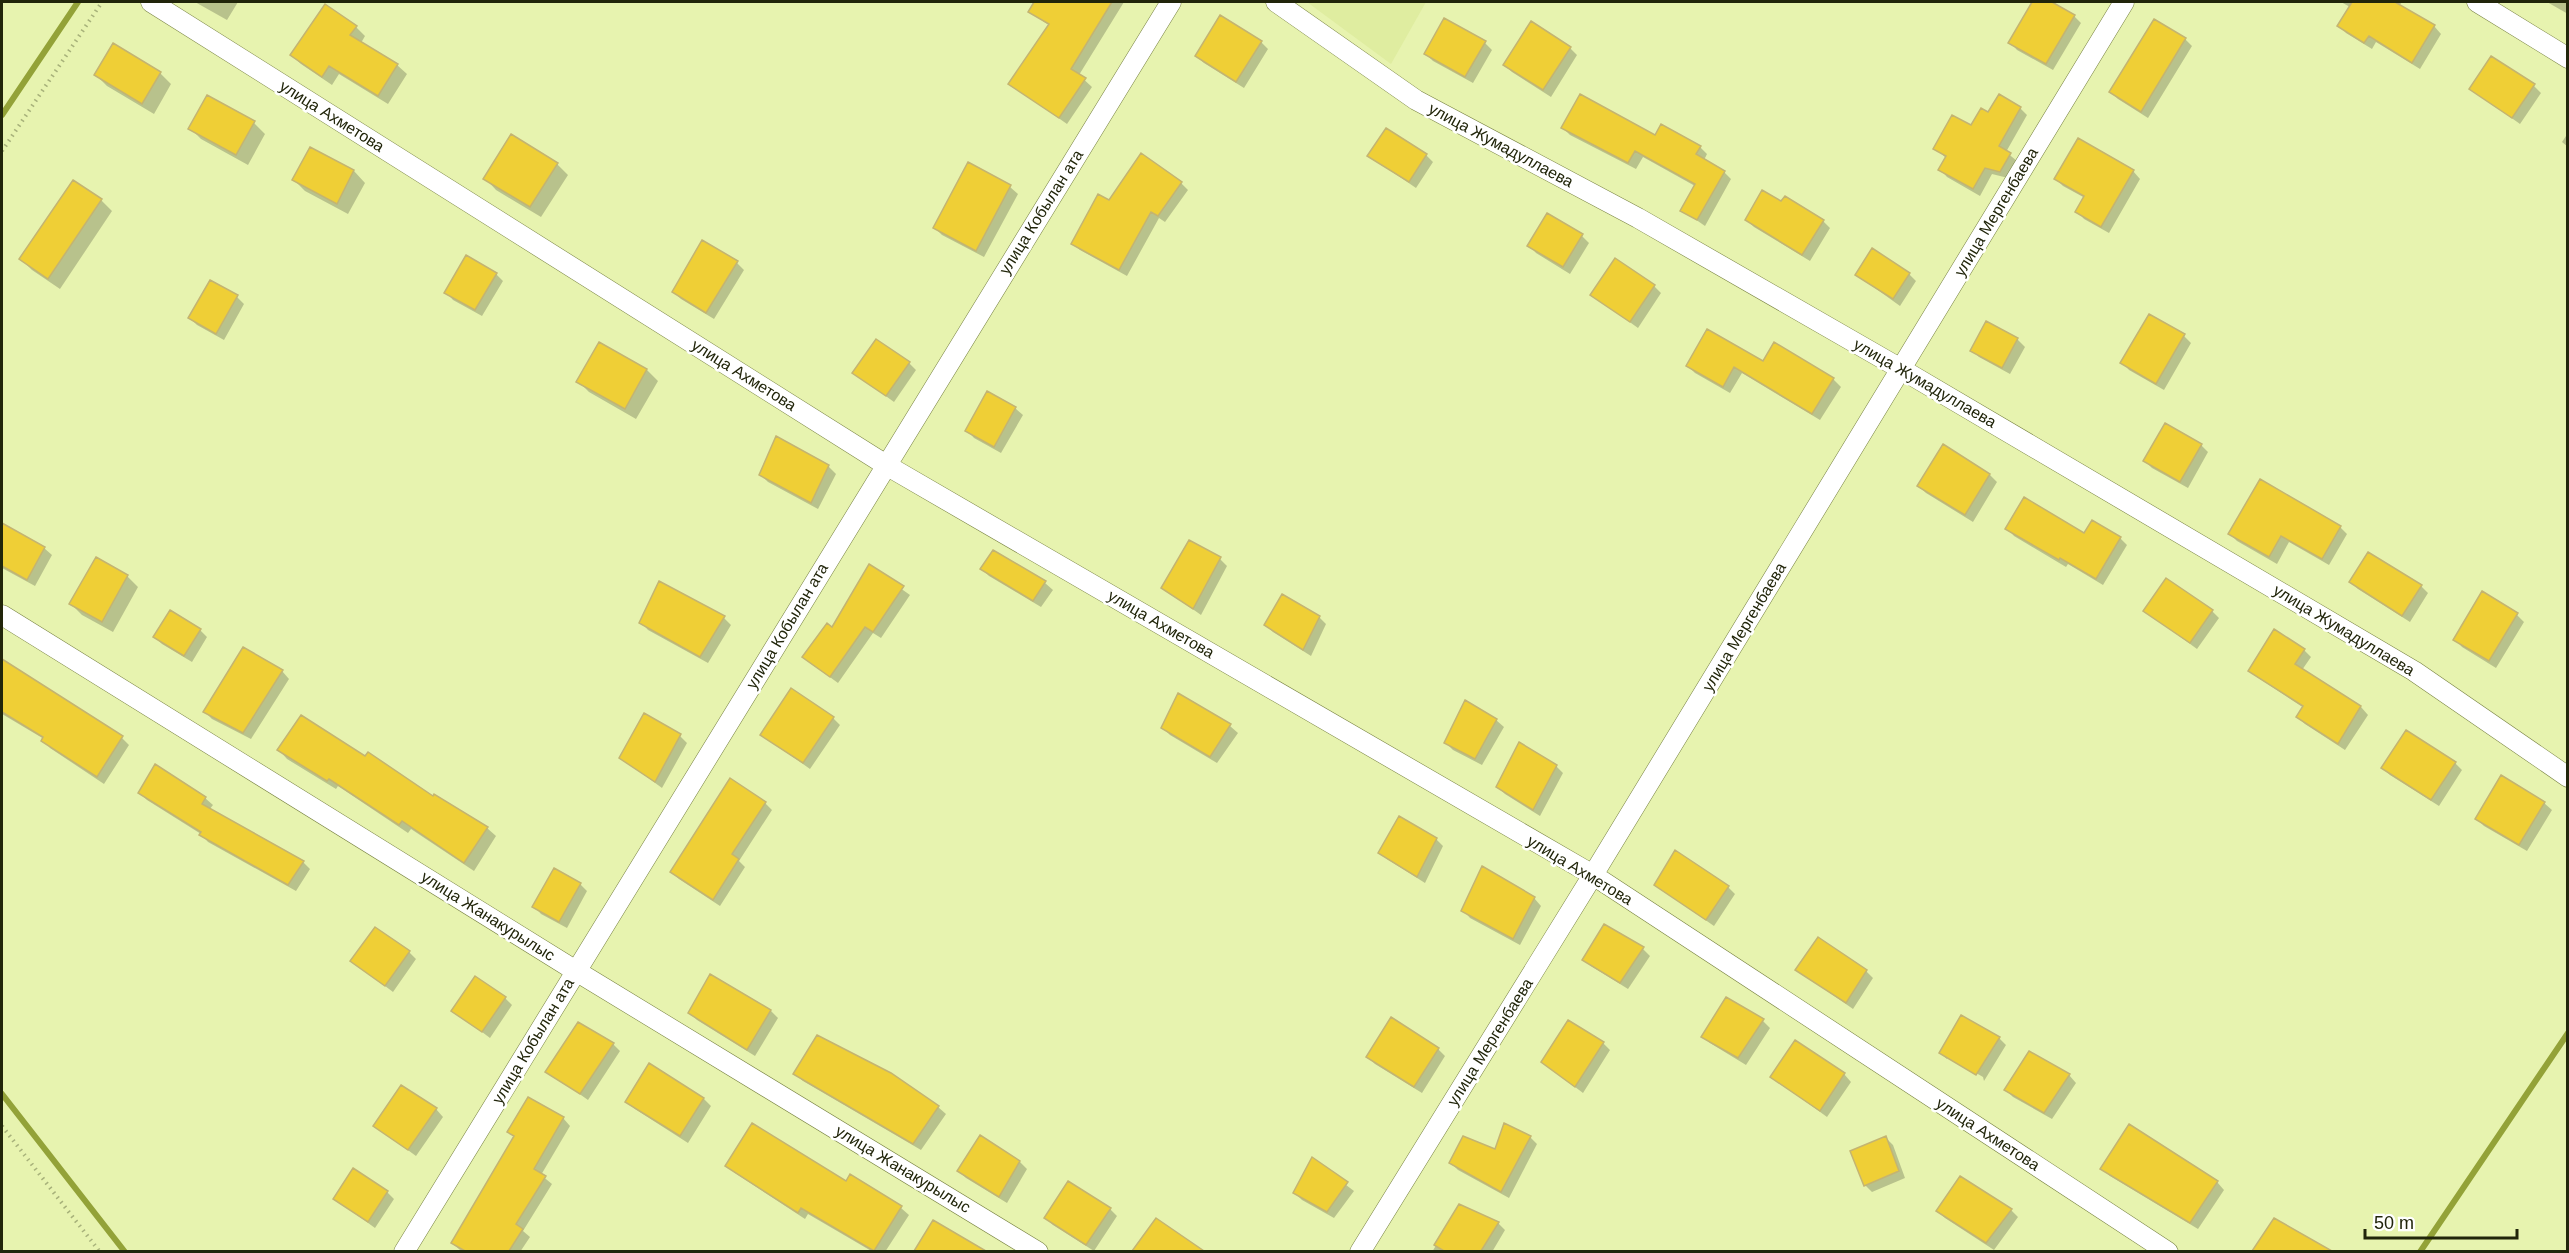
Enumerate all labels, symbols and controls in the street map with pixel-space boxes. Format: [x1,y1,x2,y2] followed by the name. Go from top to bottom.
[277,77,387,155] street label: улица Ахметова
[1426,100,1576,190] street label: улица Жумадуллаева
[1951,145,2041,279] street label: улица Мергенбаева
[996,147,1086,277] street label: улица Кобылан ата
[1851,335,1999,431] street label: улица Жумадуллаева
[689,336,799,414] street label: улица Ахметова
[743,560,831,692] street label: улица Кобылан ата
[1699,560,1789,694] street label: улица Мергенбаева
[2270,581,2418,679] street label: улица Жумадуллаева
[1105,587,1217,661] street label: улица Ахметова
[1524,832,1636,908] street label: улица Ахметова
[418,868,558,964] street label: улица Жанакурылыс
[489,975,577,1107] street label: улица Кобылан ата
[1444,975,1536,1109] street label: улица Мергенбаева
[1933,1094,2043,1174] street label: улица Ахметова
[833,1122,973,1216] street label: улица Жанакурылыс
[2365,1202,2516,1240] scale bar
[2374,1213,2414,1233] text: 50 m

